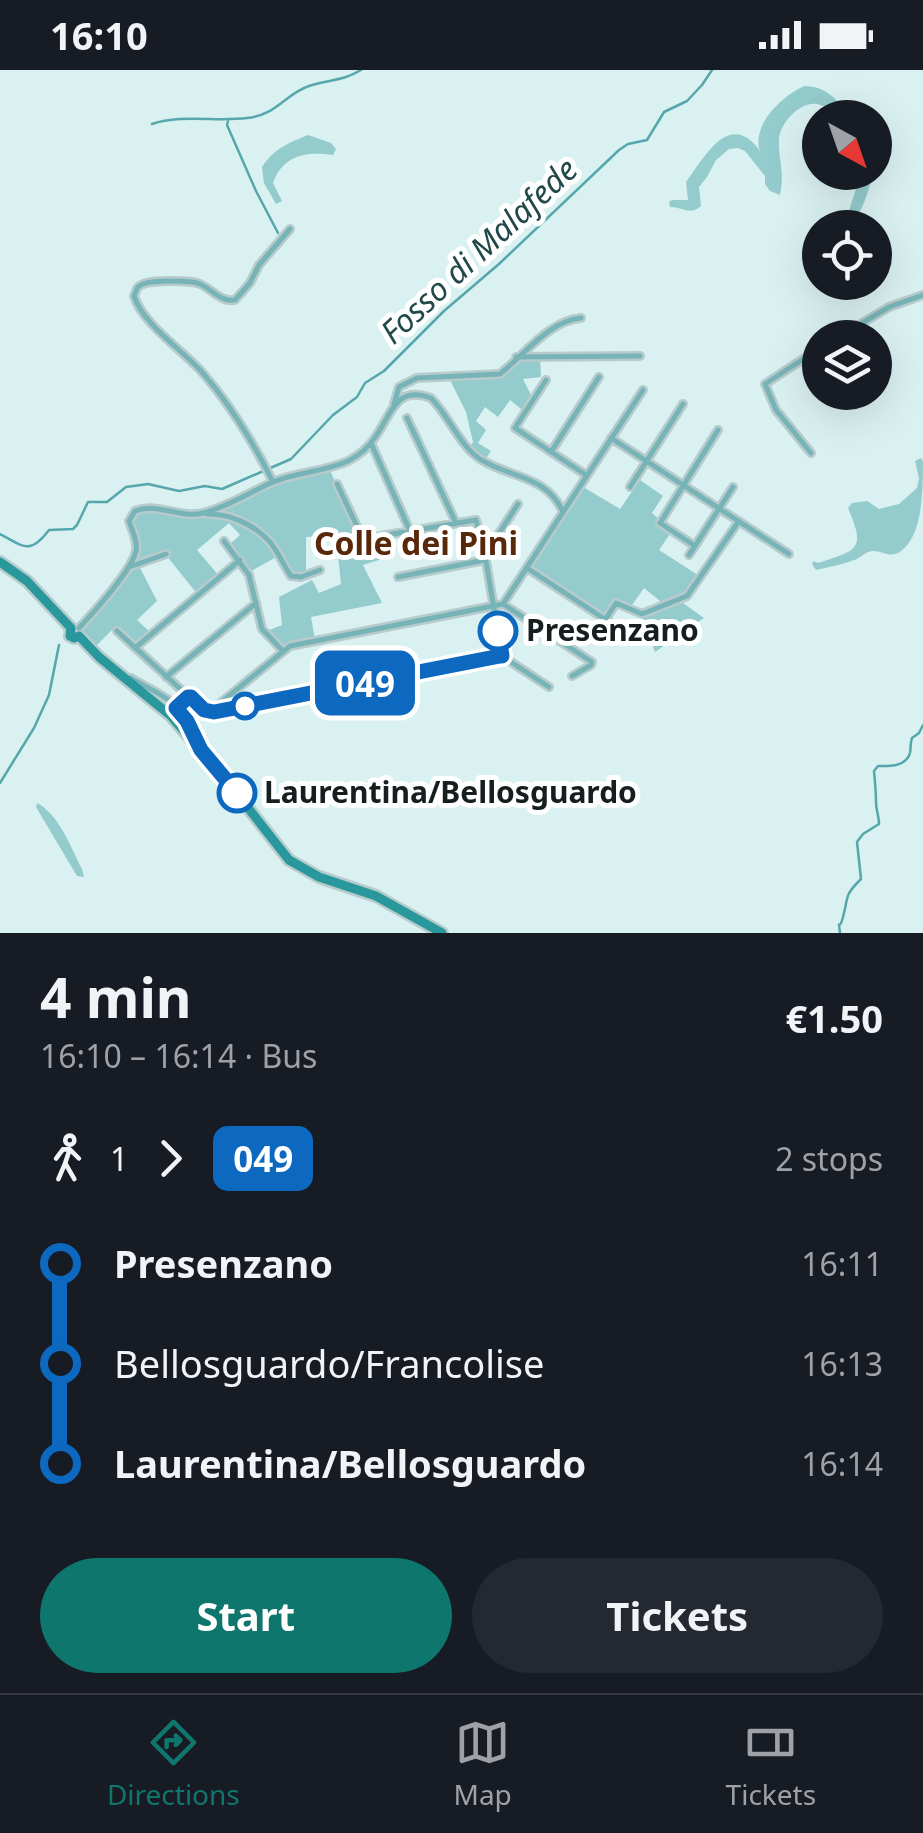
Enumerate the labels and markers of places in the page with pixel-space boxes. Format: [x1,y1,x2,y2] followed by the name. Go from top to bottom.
[526,609,699,650] place label: Presenzano
[479,612,517,650] marker: Presenzano
[232,693,258,719] unlabelled marker
[264,771,637,812] place label: Laurentina/Bellosguardo
[218,774,256,812] marker: Laurentina/Bellosguardo

